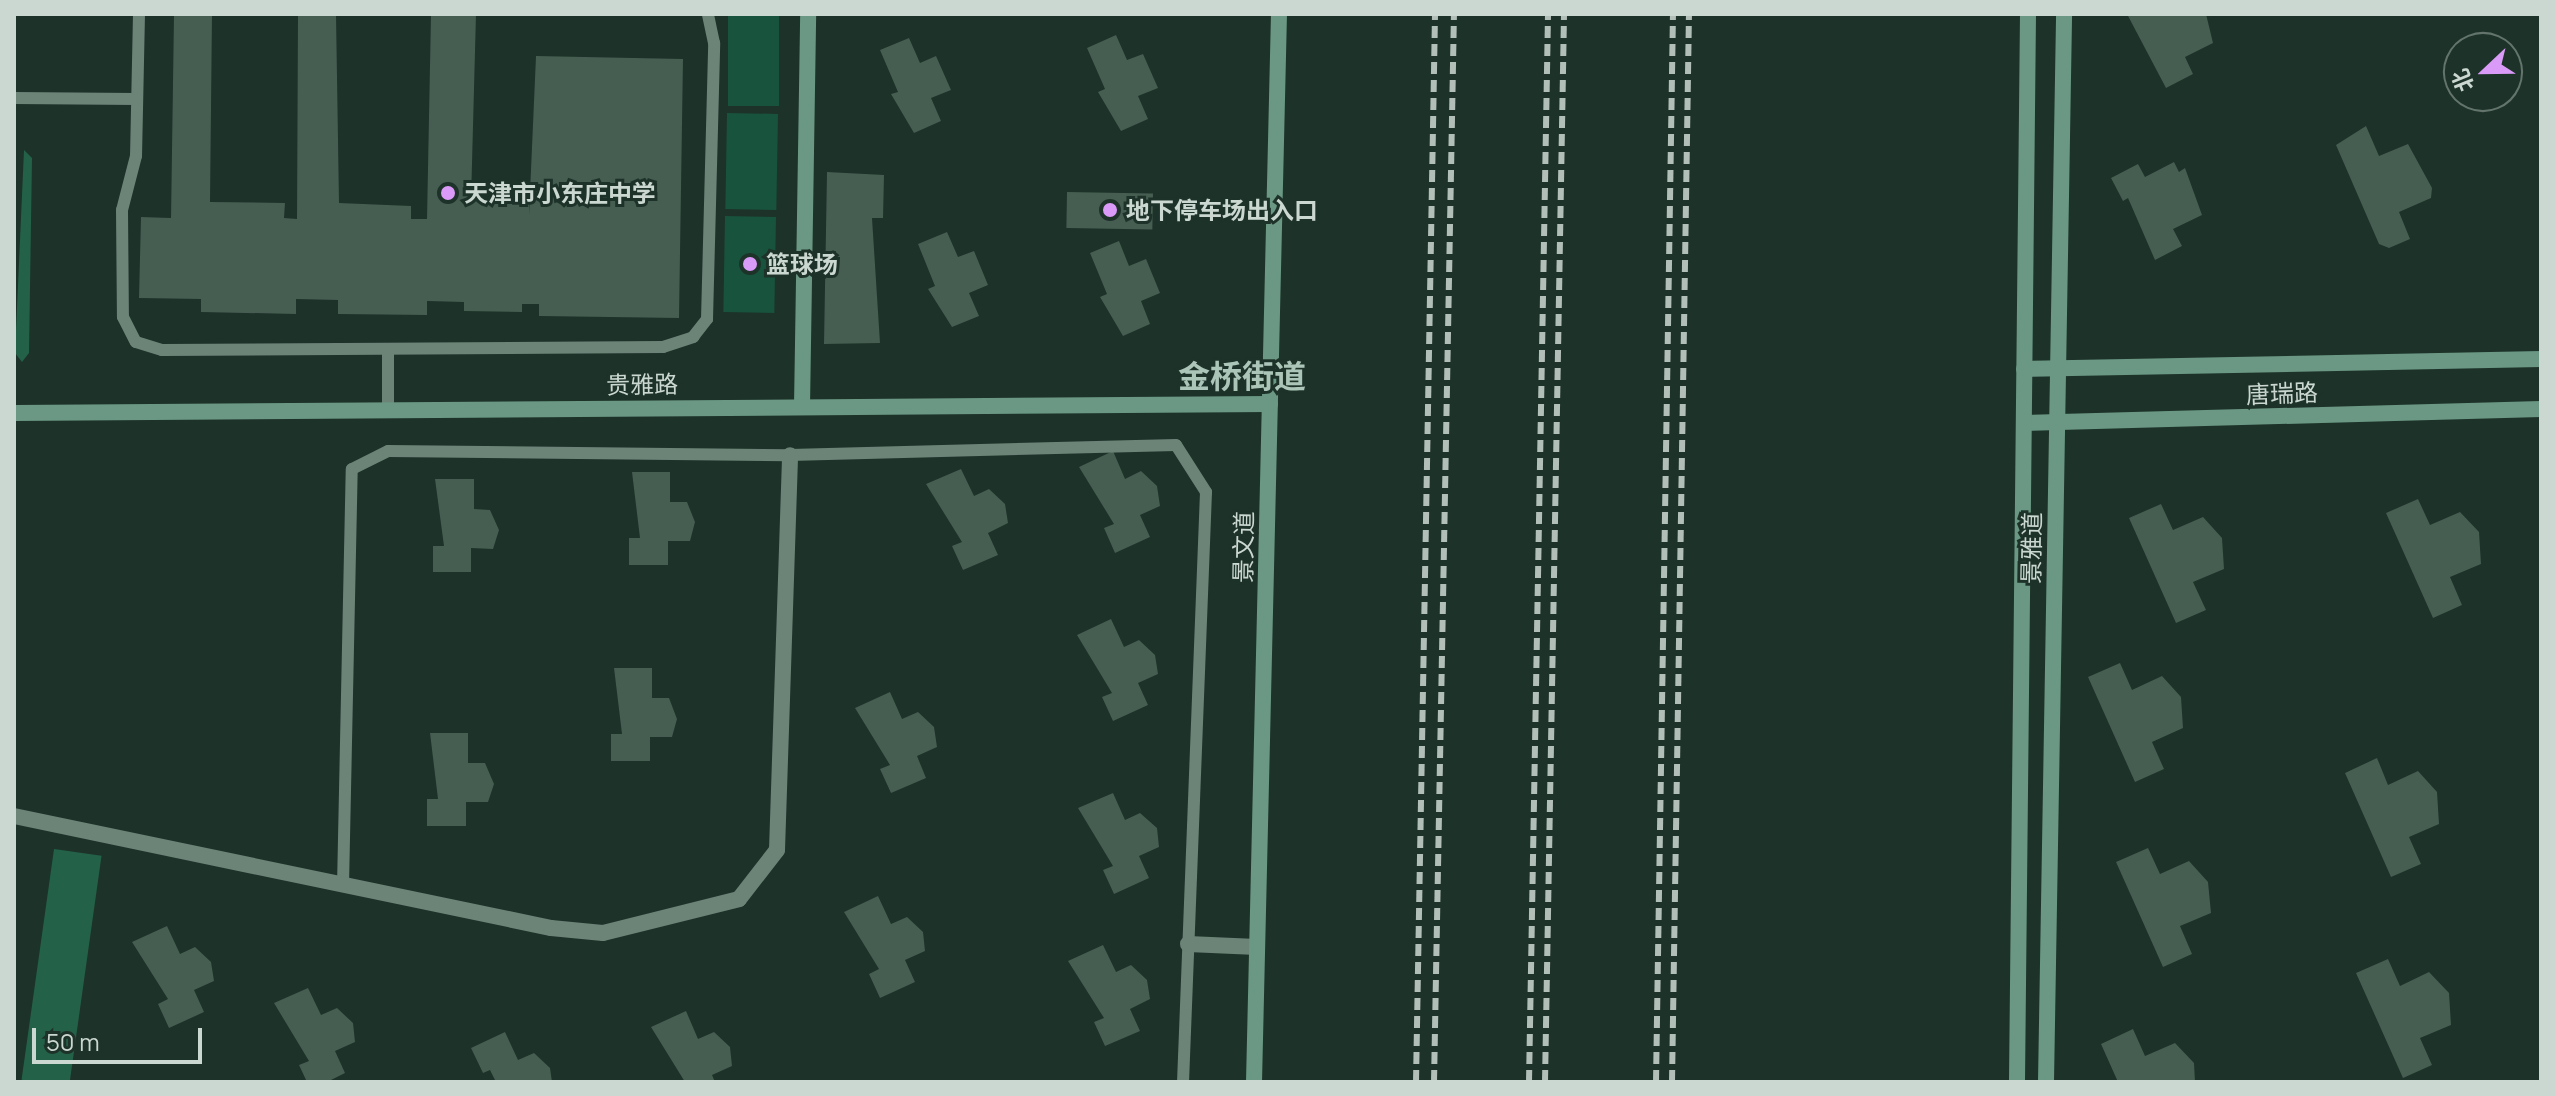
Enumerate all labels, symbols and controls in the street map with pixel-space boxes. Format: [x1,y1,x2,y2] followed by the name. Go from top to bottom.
[2443,32,2523,112] north arrow
[2445,64,2481,96] text: 北
[464,179,656,207] place label: 天津市小东庄中学
[439,184,457,202] marker: 天津市小东庄中学
[1126,196,1318,224] place label: 地下停车场出入口
[1101,201,1119,219] marker: 地下停车场出入口
[766,250,838,278] place label: 篮球场
[741,255,759,273] marker: 篮球场
[1178,357,1306,395] district label: 金桥街道
[606,369,678,399] street label: 贵雅路
[2246,377,2318,409] street label: 唐瑞路
[1228,511,1258,583] street label: 景文道
[2016,512,2046,584] street label: 景雅道
[36,1012,206,1062] scale bar
[46,1025,100,1058] text: 50 m

